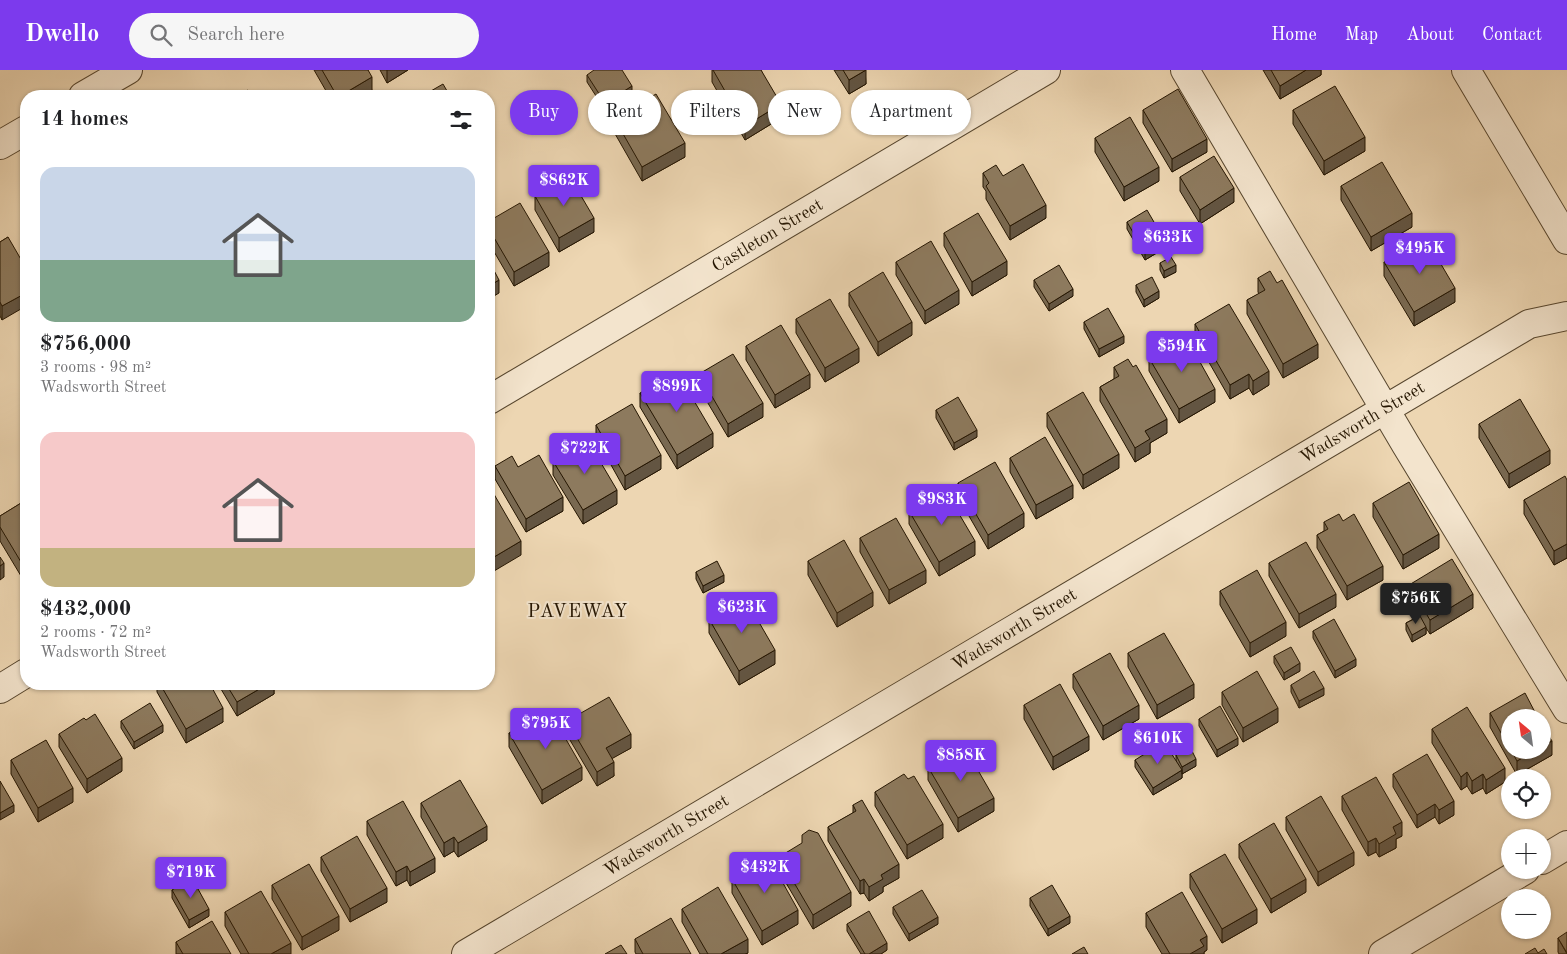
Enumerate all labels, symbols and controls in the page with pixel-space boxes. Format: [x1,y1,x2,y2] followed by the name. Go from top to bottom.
[129,13,479,58] search box
[147,21,175,49] icon: search
[25,23,99,47] text: Dwello
[187,26,285,45] text: Search here
[1271,26,1317,44] text: Home
[1345,26,1378,44] text: Map
[1406,26,1454,44] text: About
[1482,26,1542,44] text: Contact
[510,90,578,135] chip: Buy
[588,90,661,135] chip: Rent
[671,90,758,135] chip: Filters
[768,90,841,135] chip: New
[851,90,971,135] chip: Apartment
[447,106,475,134] icon: filters
[40,109,128,130] text: 14 homes
[529,164,599,207] pin: $862K
[539,173,589,189] text: $862K
[709,196,826,276] street label: Castleton Street
[213,200,303,290] icon: home
[1133,222,1203,264] pin: $633K
[1143,230,1193,246] text: $633K
[1385,232,1455,275] pin: $495K
[1395,241,1445,257] text: $495K
[1147,330,1217,373] pin: $594K
[40,334,131,355] text: $756,000
[1157,339,1207,355] text: $594K
[40,360,151,376] text: 3 rooms · 98 m²
[642,370,712,413] pin: $899K
[652,379,702,395] text: $899K
[1297,379,1428,467] street label: Wadsworth Street
[40,380,166,396] text: Wadsworth Street
[550,432,620,475] pin: $722K
[560,441,610,457] text: $722K
[213,465,303,555] icon: home
[907,484,977,526] pin: $983K
[917,492,967,508] text: $983K
[1381,582,1451,625] pin: $756K
[949,586,1080,674] street label: Wadsworth Street
[1391,591,1441,607] text: $756K
[707,592,777,634] pin: $623K
[40,599,131,620] text: $432,000
[717,600,767,616] text: $623K
[527,603,629,622] district label: PAVEWAY
[40,625,151,641] text: 2 rooms · 72 m²
[40,645,166,661] text: Wadsworth Street
[511,708,581,750] pin: $795K
[1501,709,1551,759] north arrow
[1501,709,1551,939] map controls
[521,716,571,732] text: $795K
[1123,722,1193,765] pin: $610K
[1133,731,1183,747] text: $610K
[926,740,996,782] pin: $858K
[936,748,986,764] text: $858K
[1501,769,1551,819] button: locate
[601,792,732,880] street label: Wadsworth Street
[1501,829,1551,879] button: +
[730,852,800,894] pin: $432K
[156,856,226,899] pin: $719K
[740,860,790,876] text: $432K
[166,865,216,881] text: $719K
[1501,889,1551,939] button: −

